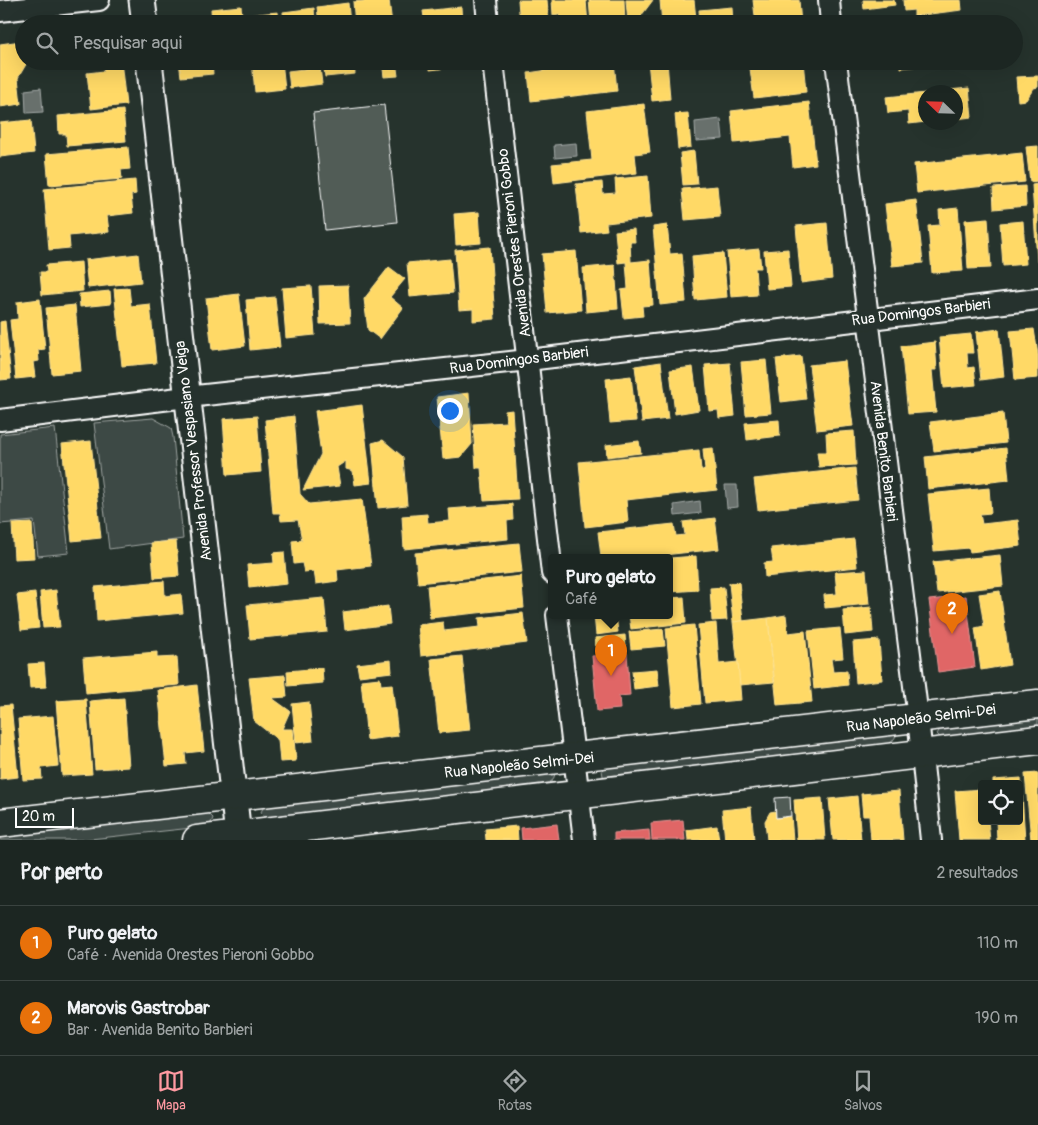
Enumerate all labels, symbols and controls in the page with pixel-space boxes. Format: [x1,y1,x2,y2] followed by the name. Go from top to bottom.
[15,15,1023,70] search box
[33,29,61,57] icon: search
[73,31,182,55] text: Pesquisar aqui
[918,85,963,130] north arrow
[493,147,536,338] street label: Avenida Orestes Pieroni Gobbo
[851,295,992,330] street label: Rua Domingos Barbieri
[171,340,216,562] street label: Avenida Professor Vespasiano Veiga
[449,343,590,378] street label: Rua Domingos Barbieri
[865,380,902,523] street label: Avenida Benito Barbieri
[437,398,463,424] your location
[548,554,673,619] popup
[565,565,656,589] text: Puro gelato
[565,589,598,609] text: Café
[936,593,968,634] pin: 2
[595,635,627,676] pin: 1
[845,700,997,737] street label: Rua Napoleão Selmi-Dei
[443,748,595,783] street label: Rua Napoleão Selmi-Dei
[978,780,1023,825] map controls
[978,780,1023,825] button: locate
[15,805,74,828] scale bar
[22,808,55,825] text: 20 m
[20,859,102,886] text: Por perto
[936,863,1018,883] text: 2 resultados
[67,921,157,945] text: Puro gelato
[33,933,39,953] text: 1
[977,933,1018,953] text: 110 m
[67,945,314,965] text: Café · Avenida Orestes Pieroni Gobbo
[67,996,210,1020] text: Marovis Gastrobar
[32,1008,40,1028] text: 2
[975,1008,1018,1028] text: 190 m
[67,1020,253,1040] text: Bar · Avenida Benito Barbieri
[156,1067,186,1114] tab: Mapa
[498,1067,532,1114] tab: Rotas
[844,1067,882,1114] tab: Salvos

